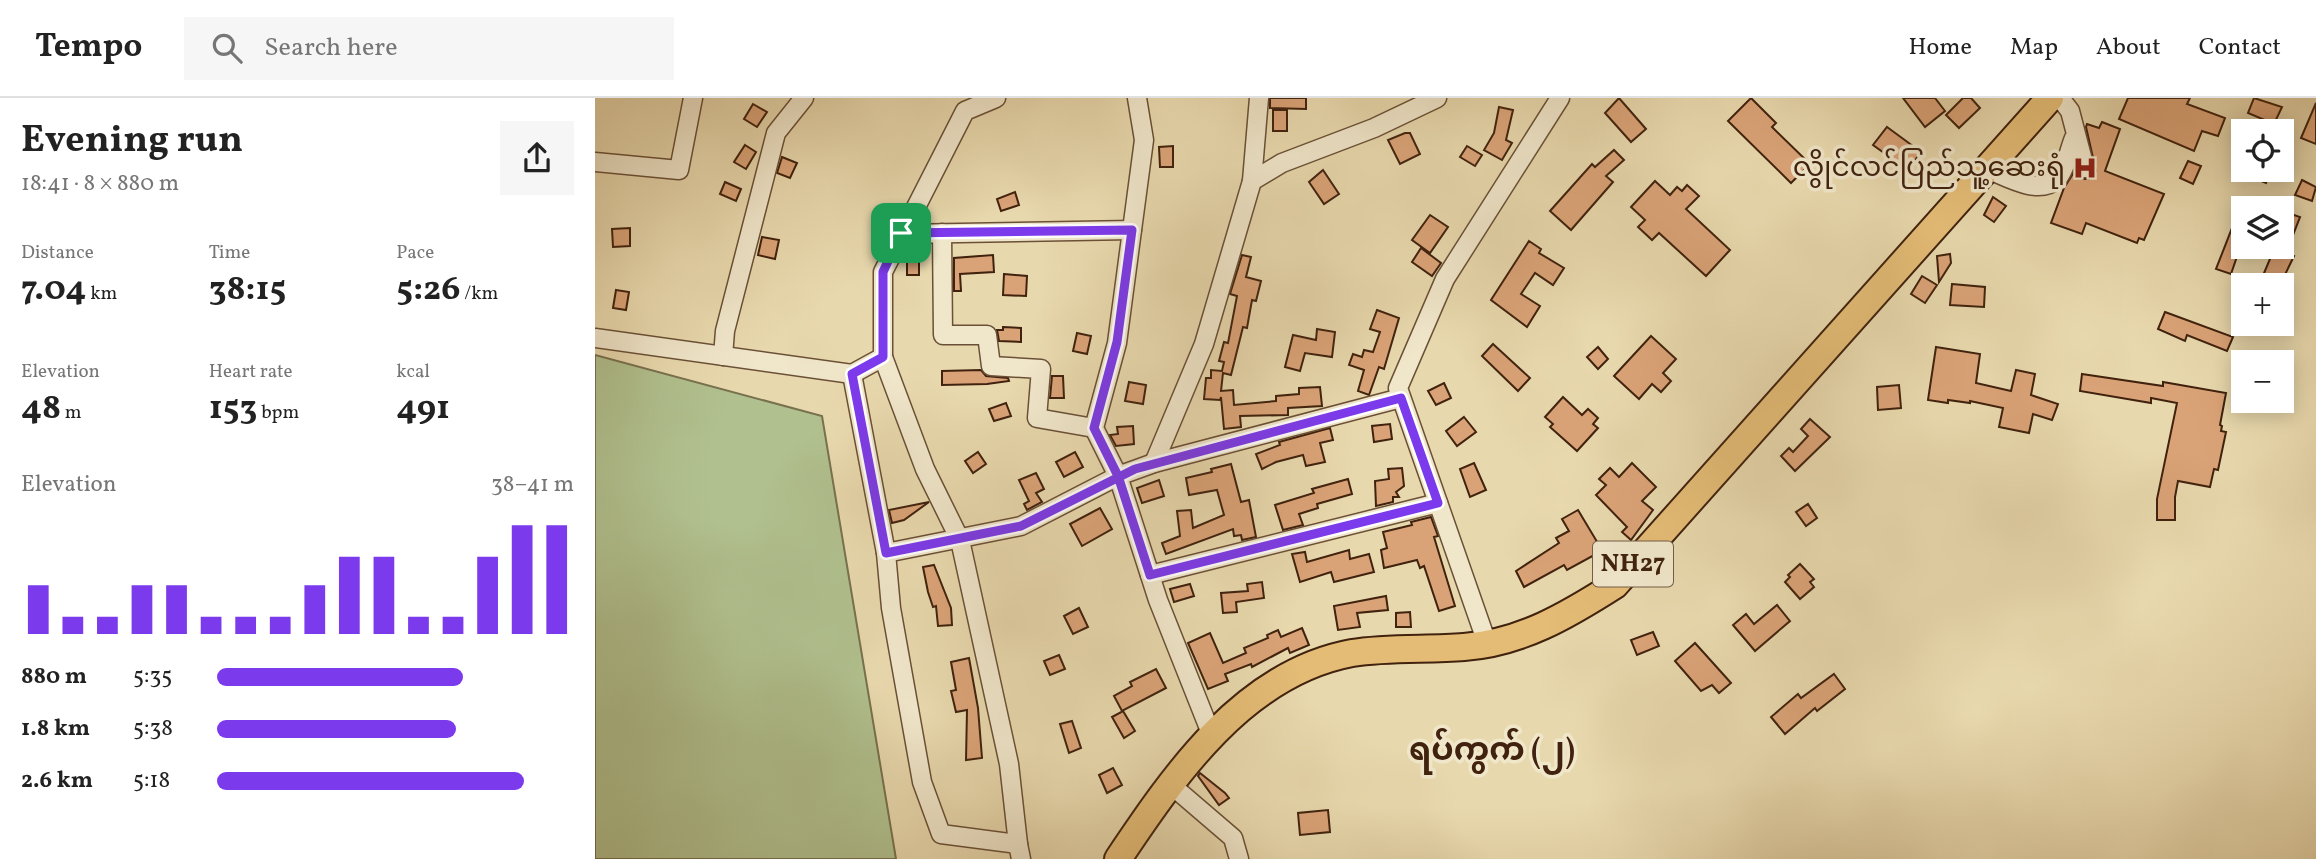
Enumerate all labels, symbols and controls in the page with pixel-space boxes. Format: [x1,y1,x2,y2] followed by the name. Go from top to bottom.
[184,17,674,80] search box
[35,25,142,71] text: Tempo
[208,29,246,67] icon: search
[264,30,398,66] text: Search here
[1908,31,1972,65] text: Home
[2010,31,2058,65] text: Map
[2096,31,2161,65] text: About
[2199,31,2281,65] text: Contact
[21,115,243,168] text: Evening run
[2231,119,2294,413] map controls
[2231,119,2294,182] button: locate
[500,121,574,195] button: share
[1793,148,2065,189] place label: လွိုင်လင်ပြည်သူ့ဆေးရုံ
[2071,154,2099,182] hospital icon: လွိုင်လင်ပြည်သူ့ဆေးရုံ
[21,168,179,200] text: 18:41 · 8 × 880 m
[2231,196,2294,259] button: layers
[871,203,931,263] pin
[882,214,920,252] icon: arrive
[21,240,94,266] text: Distance
[209,240,250,266] text: Time
[396,240,434,266] text: Pace
[21,266,86,314] text: 7.04
[209,266,286,314] text: 38:15
[396,266,461,314] text: 5:26
[2231,273,2294,336] button: +
[86,281,117,307] text: km
[461,281,498,307] text: /km
[2231,350,2294,413] button: −
[21,359,100,385] text: Elevation
[209,359,293,385] text: Heart rate
[396,359,430,385] text: kcal
[21,385,61,433] text: 48
[209,385,257,433] text: 153
[396,385,450,433] text: 491
[61,400,82,426] text: m
[257,400,299,426] text: bpm
[21,469,117,501] text: Elevation
[491,469,574,501] text: 38–41 m
[1593,542,1673,586] road number: NH27
[21,661,87,693] text: 880 m
[133,661,172,693] text: 5:35
[21,713,90,745] text: 1.8 km
[133,713,173,745] text: 5:38
[1409,727,1575,775] district label: ရပ်ကွက် (၂)
[21,765,93,797] text: 2.6 km
[133,765,170,797] text: 5:18

